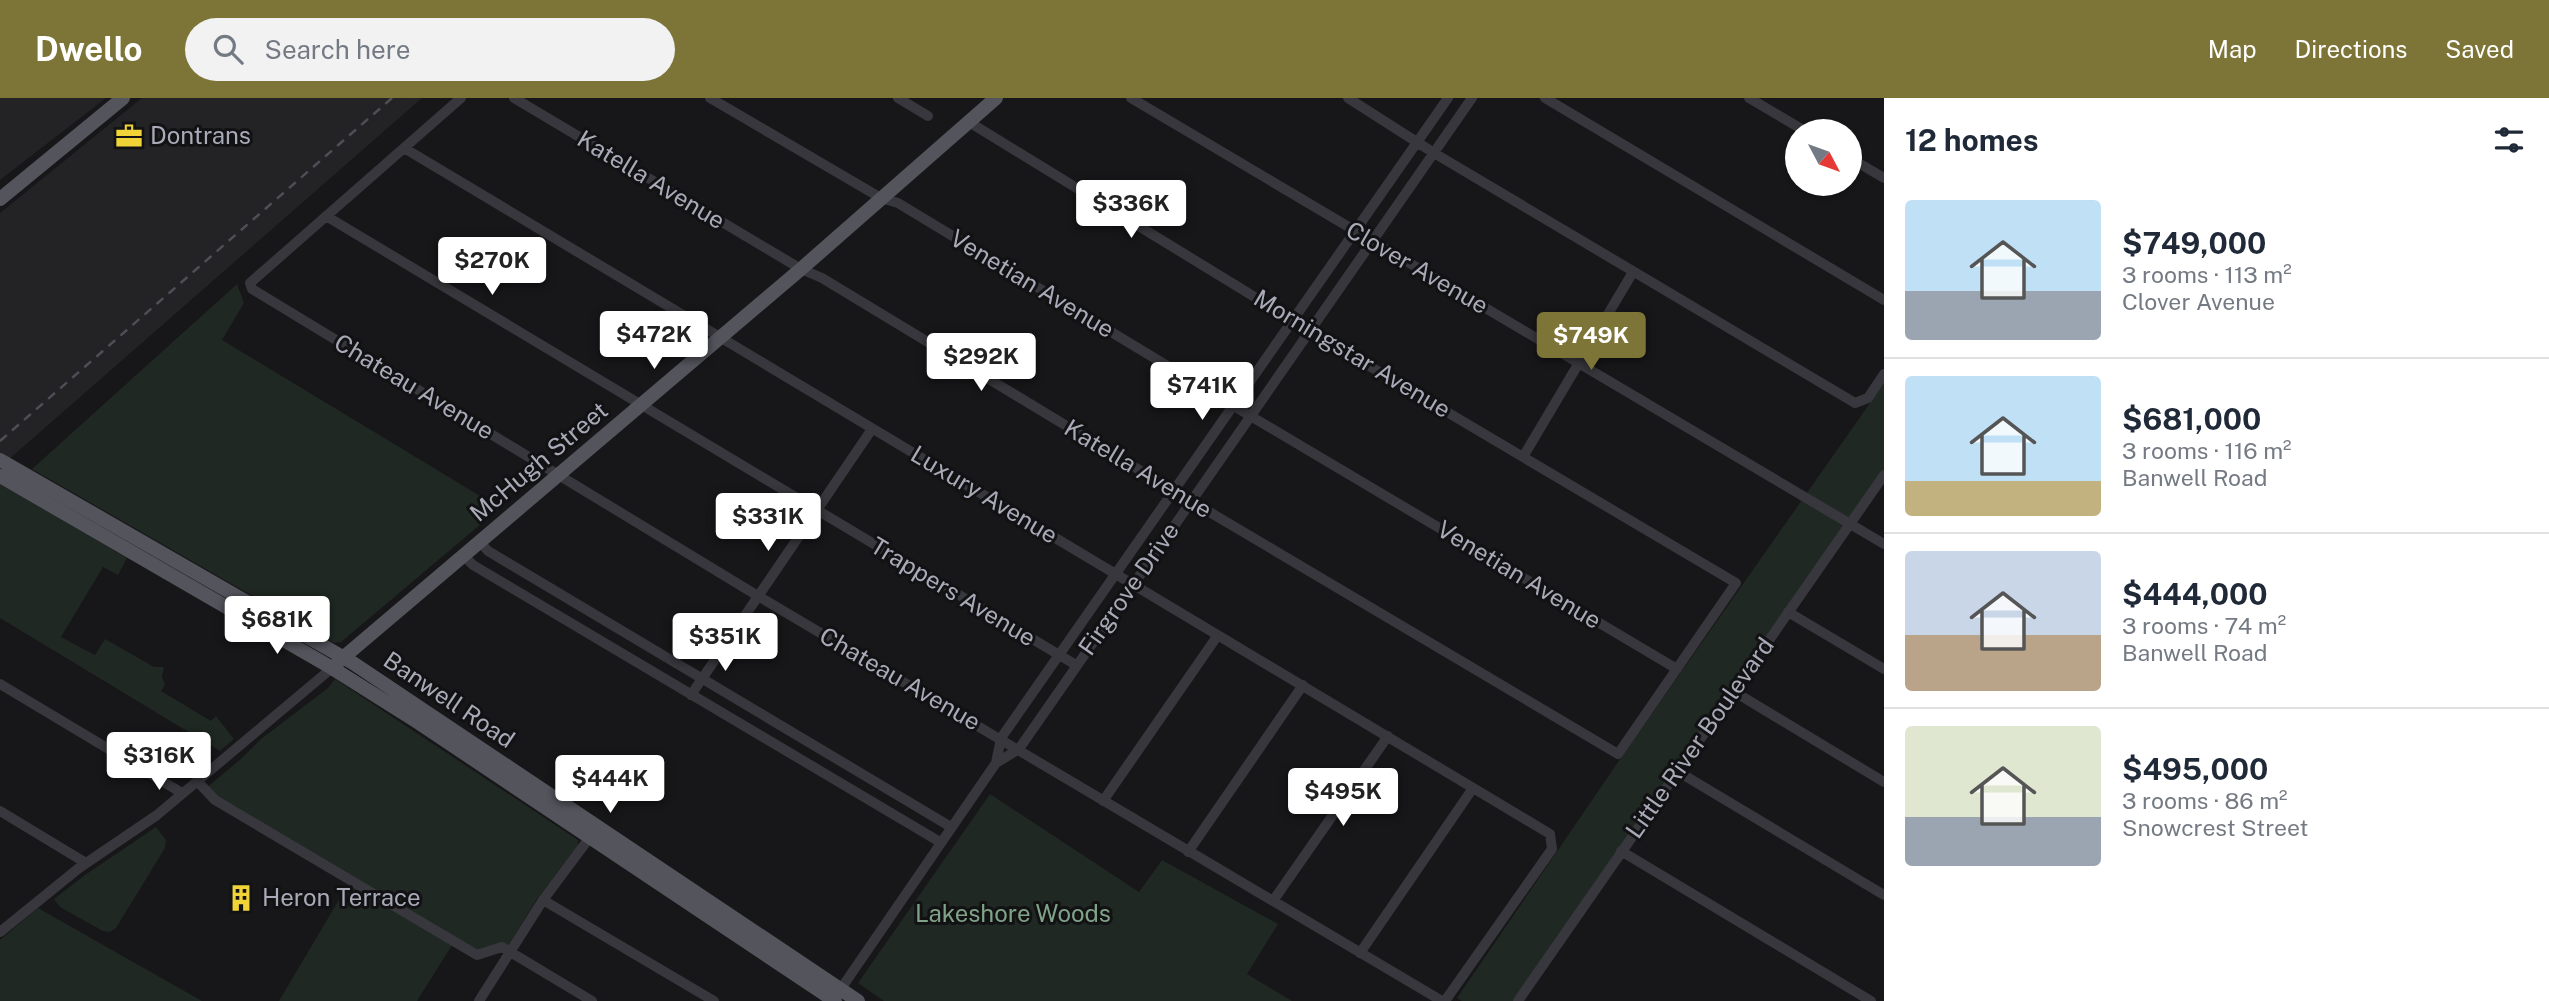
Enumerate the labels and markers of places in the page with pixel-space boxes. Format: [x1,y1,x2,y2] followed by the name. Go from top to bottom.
[114,121,144,151] office icon: Dontrans
[150,121,251,149] place label: Dontrans
[1082,180,1180,240] pin: $336K
[443,238,541,297] pin: $270K
[605,312,703,371] pin: $472K
[1542,313,1640,372] pin: $749K
[932,334,1030,393] pin: $292K
[1153,362,1251,422] pin: $741K
[719,494,817,553] pin: $331K
[228,596,326,656] pin: $681K
[676,614,774,673] pin: $351K
[110,732,208,792] pin: $316K
[561,756,659,815] pin: $444K
[1294,768,1392,828] pin: $495K
[226,883,256,913] building icon: Heron Terrace
[262,883,421,911] place label: Heron Terrace

